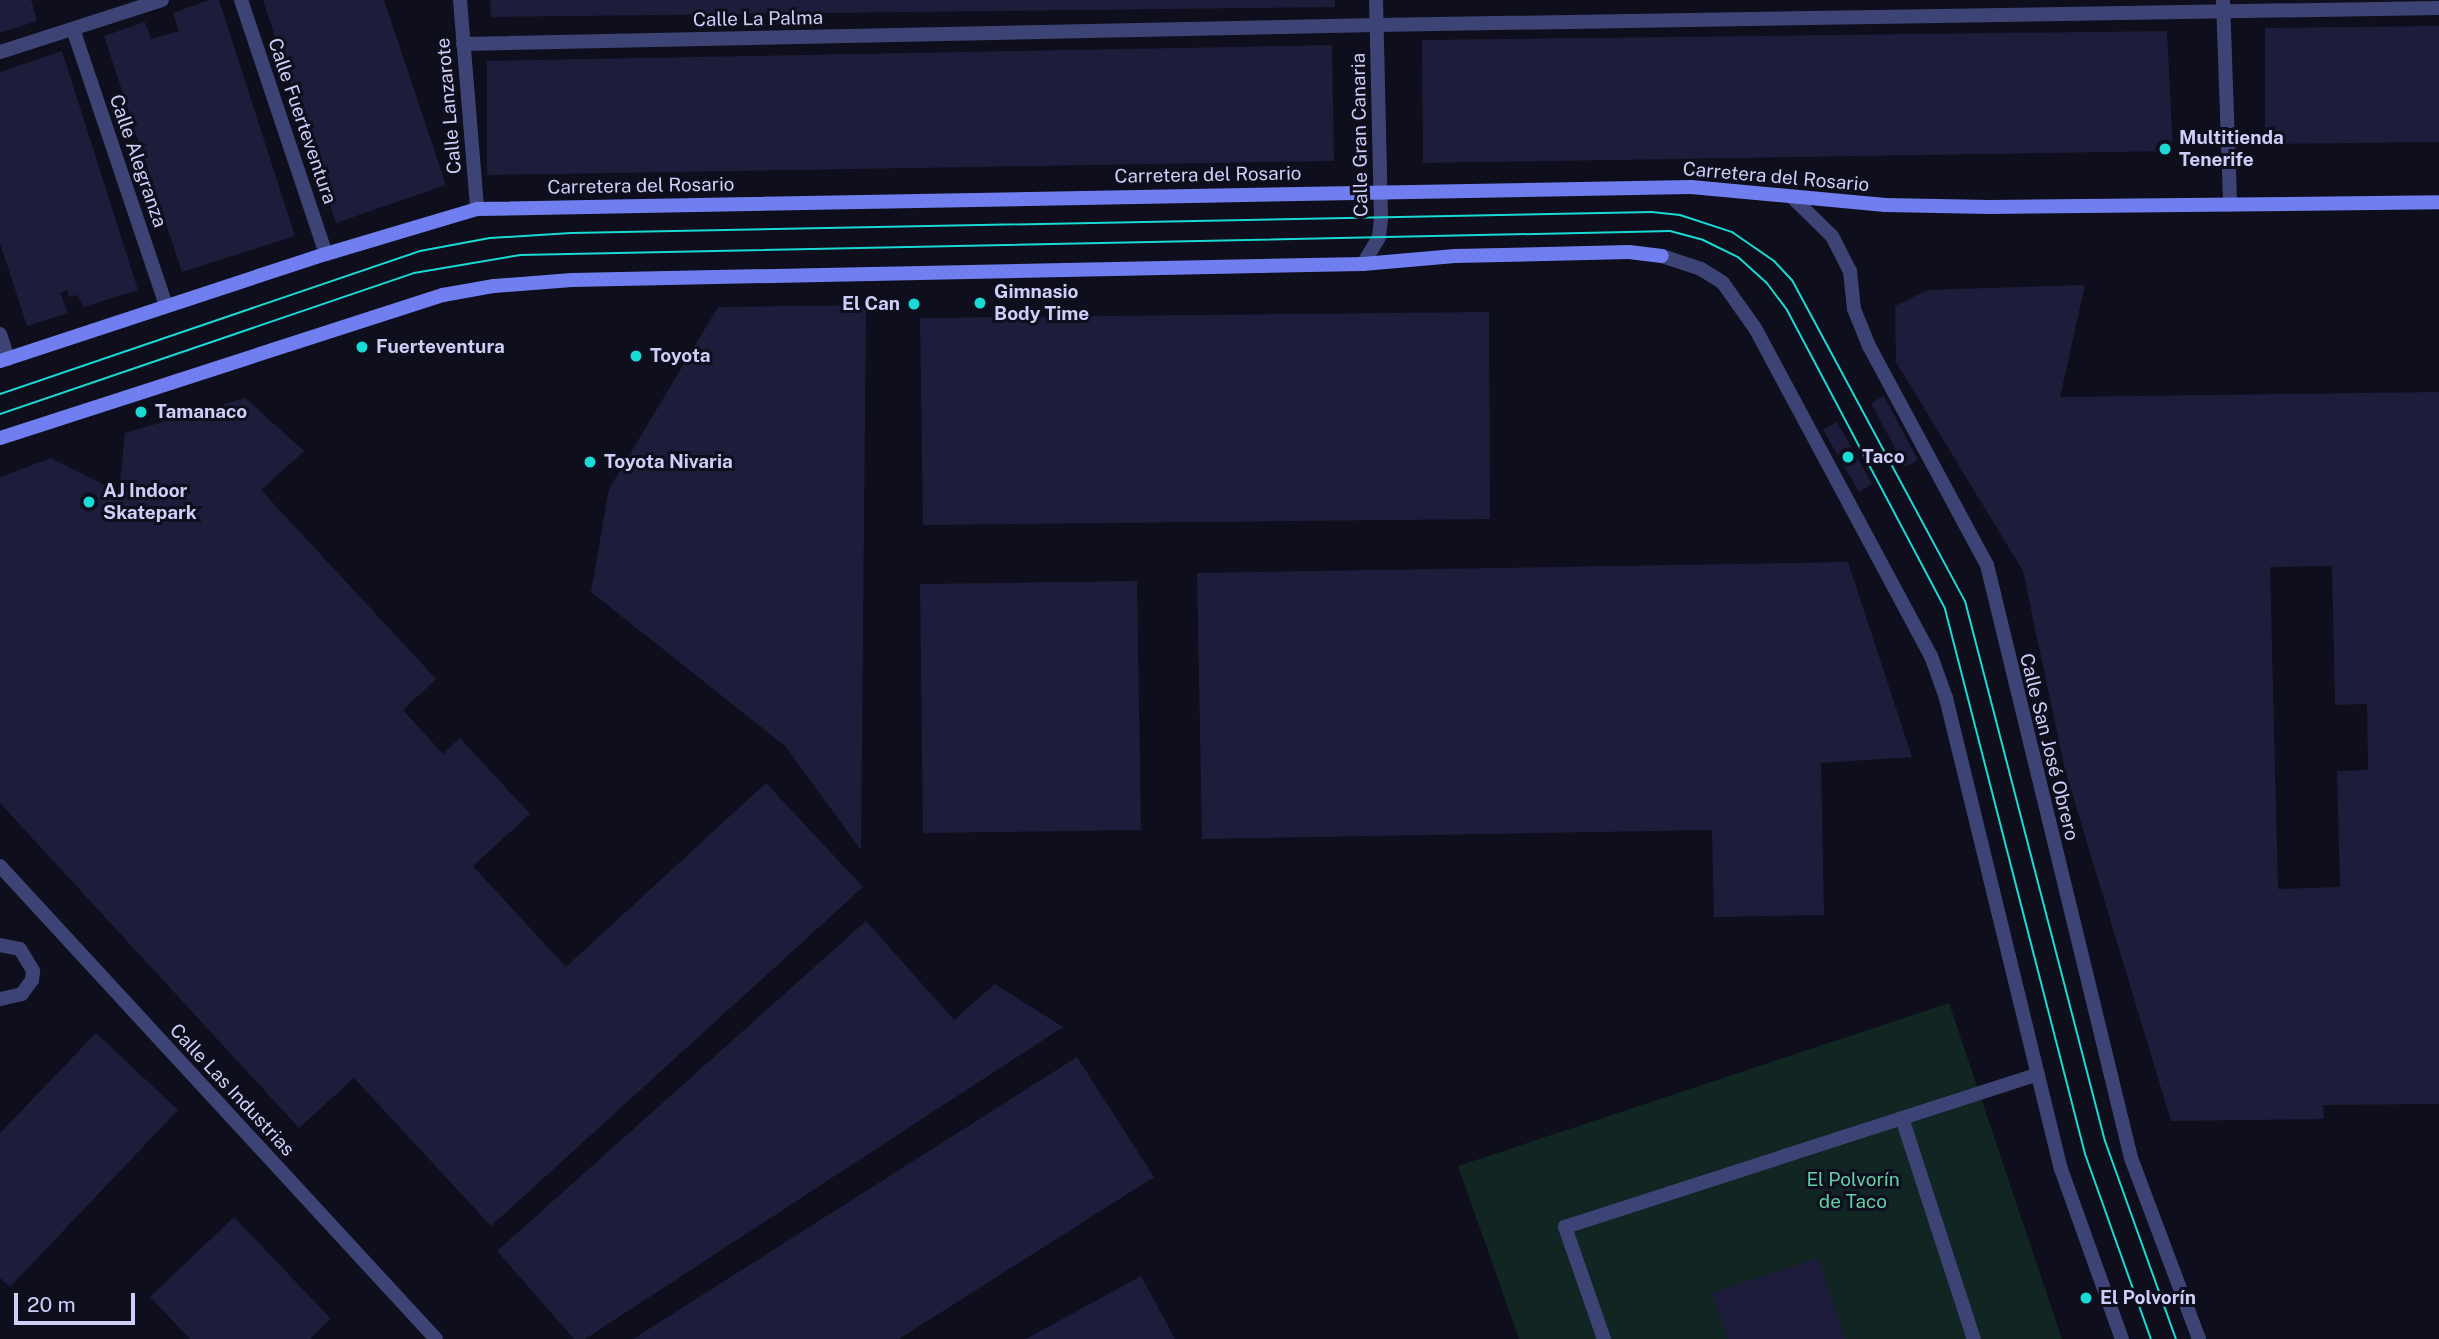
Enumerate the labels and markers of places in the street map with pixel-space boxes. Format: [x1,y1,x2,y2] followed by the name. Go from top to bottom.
[2179,127,2284,171] place label: Multitienda Tenerife
[2157,141,2173,157] marker: Multitienda Tenerife
[994,281,1089,325] place label: Gimnasio Body Time
[842,293,900,315] place label: El Can
[972,295,988,311] marker: Gimnasio Body Time
[906,296,922,312] marker: El Can
[376,336,505,358] place label: Fuerteventura
[354,339,370,355] marker: Fuerteventura
[650,345,711,367] place label: Toyota
[628,348,644,364] marker: Toyota
[155,401,247,423] place label: Tamanaco
[133,404,149,420] marker: Tamanaco
[1862,446,1905,468] place label: Taco
[1840,449,1856,465] marker: Taco
[604,451,733,473] place label: Toyota Nivaria
[582,454,598,470] marker: Toyota Nivaria
[103,480,197,524] place label: AJ Indoor Skatepark
[81,494,97,510] marker: AJ Indoor Skatepark
[2100,1287,2196,1309] place label: El Polvorín
[2078,1290,2094,1306] marker: El Polvorín

